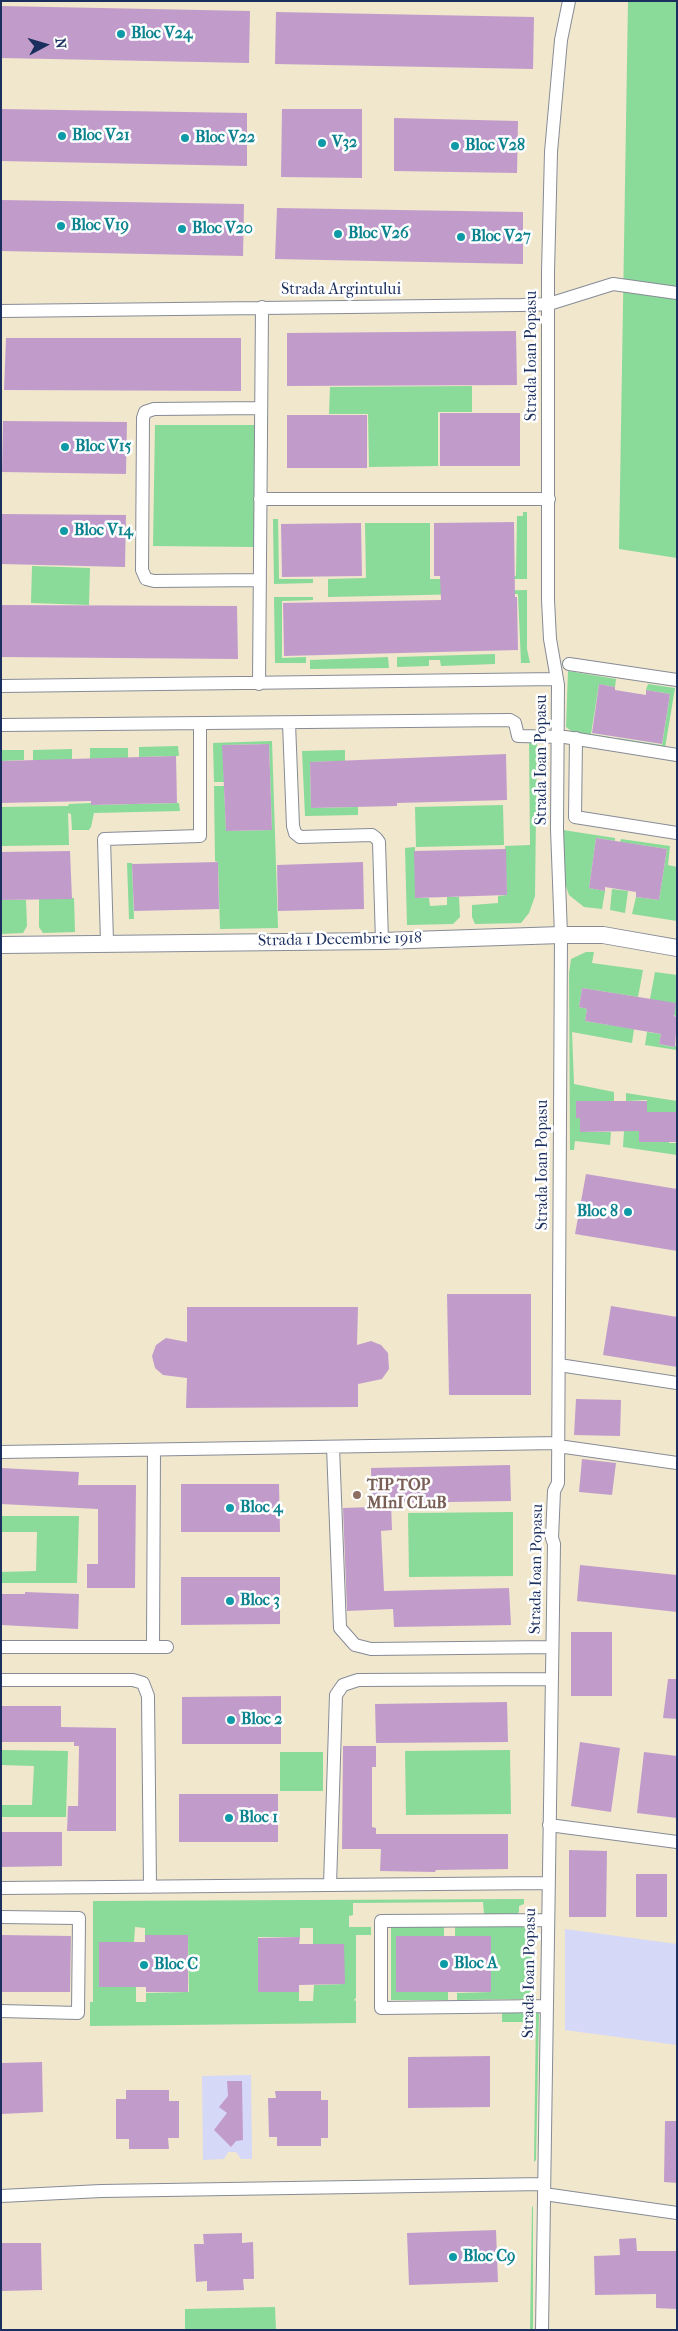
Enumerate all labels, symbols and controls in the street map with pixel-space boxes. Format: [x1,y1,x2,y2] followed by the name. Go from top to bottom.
[20,20,70,70] north arrow
[131,24,192,44] place label: Bloc V24
[115,28,127,40] marker: Bloc V24
[51,37,69,50] text: N
[72,126,130,146] place label: Bloc V21
[195,128,255,148] place label: Bloc V22
[56,130,68,142] marker: Bloc V21
[179,132,191,144] marker: Bloc V22
[332,133,357,153] place label: V32
[465,136,525,156] place label: Bloc V28
[316,137,328,149] marker: V32
[449,140,461,152] marker: Bloc V28
[71,216,129,236] place label: Bloc V19
[192,219,253,239] place label: Bloc V20
[55,220,67,232] marker: Bloc V19
[176,223,188,235] marker: Bloc V20
[348,224,409,244] place label: Bloc V26
[471,227,531,247] place label: Bloc V27
[332,228,344,240] marker: Bloc V26
[455,231,467,243] marker: Bloc V27
[281,280,401,300] street label: Strada Argintului
[522,291,542,421] street label: Strada Ioan Popasu
[75,437,131,457] place label: Bloc V15
[59,441,71,453] marker: Bloc V15
[74,521,133,541] place label: Bloc V14
[58,525,70,537] marker: Bloc V14
[532,695,552,825] street label: Strada Ioan Popasu
[258,929,422,951] street label: Strada 1 Decembrie 1918
[533,1100,553,1230] street label: Strada Ioan Popasu
[577,1202,618,1222] place label: Bloc 8
[622,1206,634,1218] marker: Bloc 8
[367,1476,447,1514] place label: TIP TOP MInI CLuB
[351,1489,363,1501] marker: TIP TOP MInI CLuB
[240,1498,283,1518] place label: Bloc 4
[224,1502,236,1514] marker: Bloc 4
[526,1504,548,1634] street label: Strada Ioan Popasu
[240,1591,280,1611] place label: Bloc 3
[224,1595,236,1607] marker: Bloc 3
[241,1710,283,1730] place label: Bloc 2
[225,1714,237,1726] marker: Bloc 2
[239,1808,278,1828] place label: Bloc 1
[223,1812,235,1824] marker: Bloc 1
[519,1908,541,2038] street label: Strada Ioan Popasu
[454,1954,498,1974] place label: Bloc A
[154,1955,198,1975] place label: Bloc C
[438,1958,450,1970] marker: Bloc A
[138,1959,150,1971] marker: Bloc C
[463,2247,515,2267] place label: Bloc C9
[447,2251,459,2263] marker: Bloc C9

